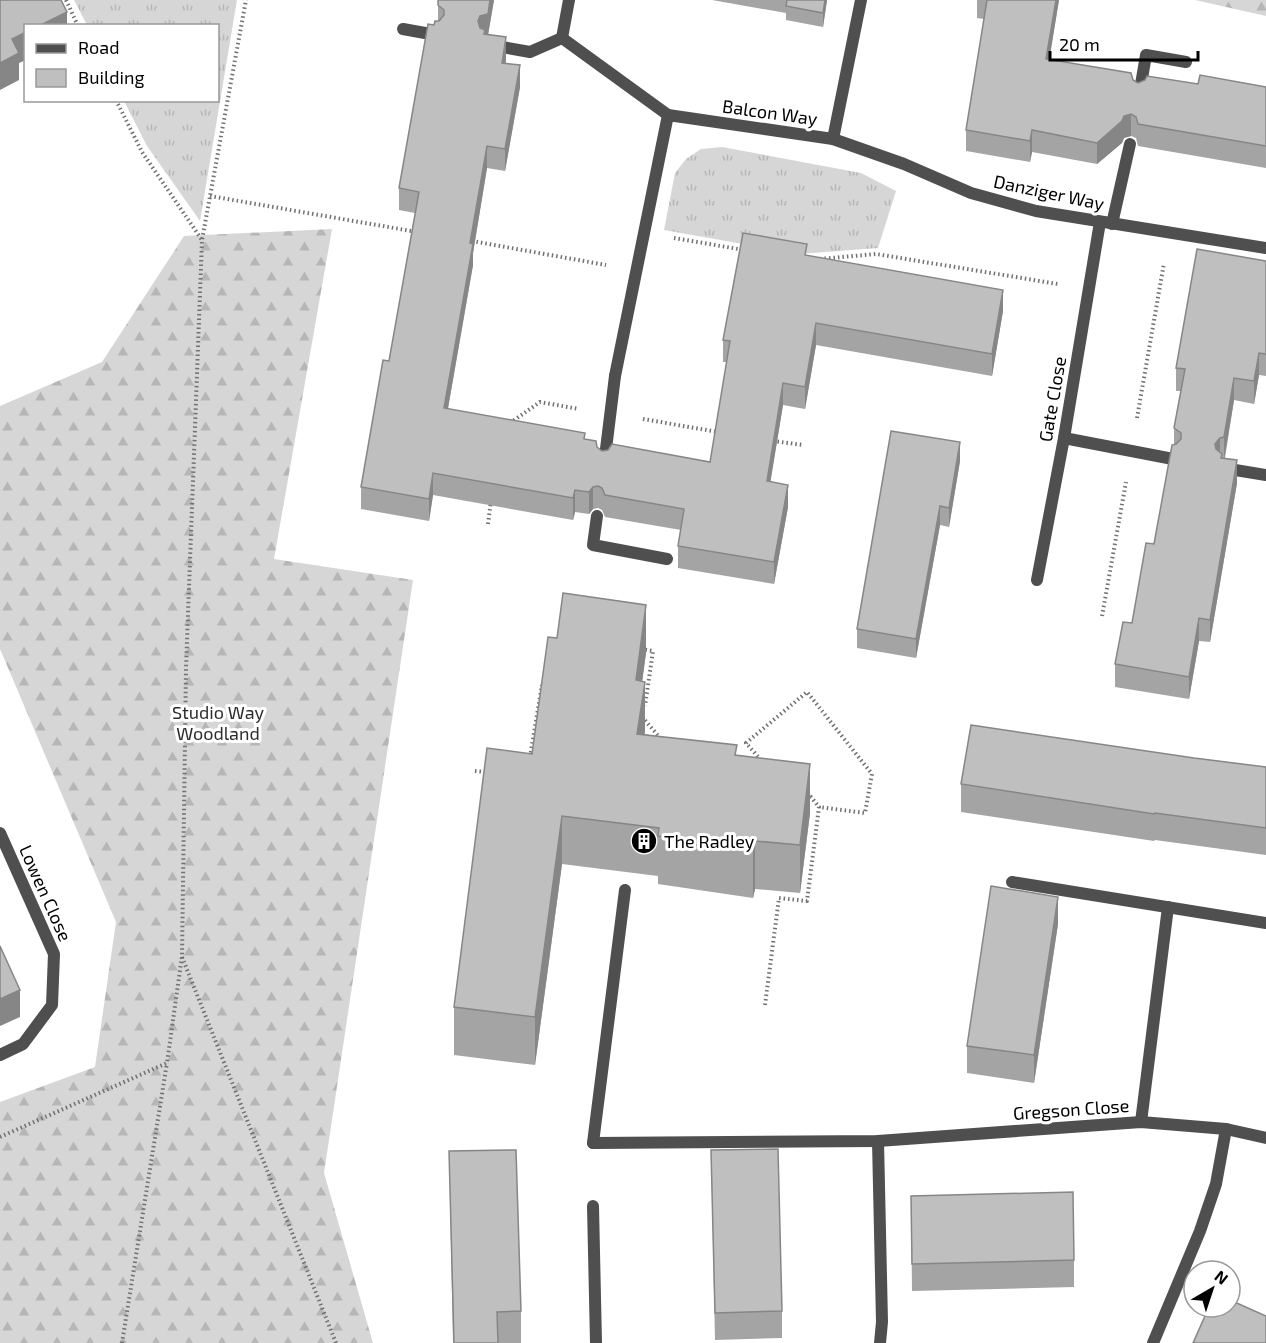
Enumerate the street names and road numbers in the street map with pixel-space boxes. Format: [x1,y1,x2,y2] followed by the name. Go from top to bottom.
[721,94,819,130] street label: Balcon Way
[992,170,1107,215] street label: Danziger Way
[1034,355,1070,443] street label: Gate Close
[15,841,77,945] street label: Lowen Close
[1012,1094,1130,1124] street label: Gregson Close

